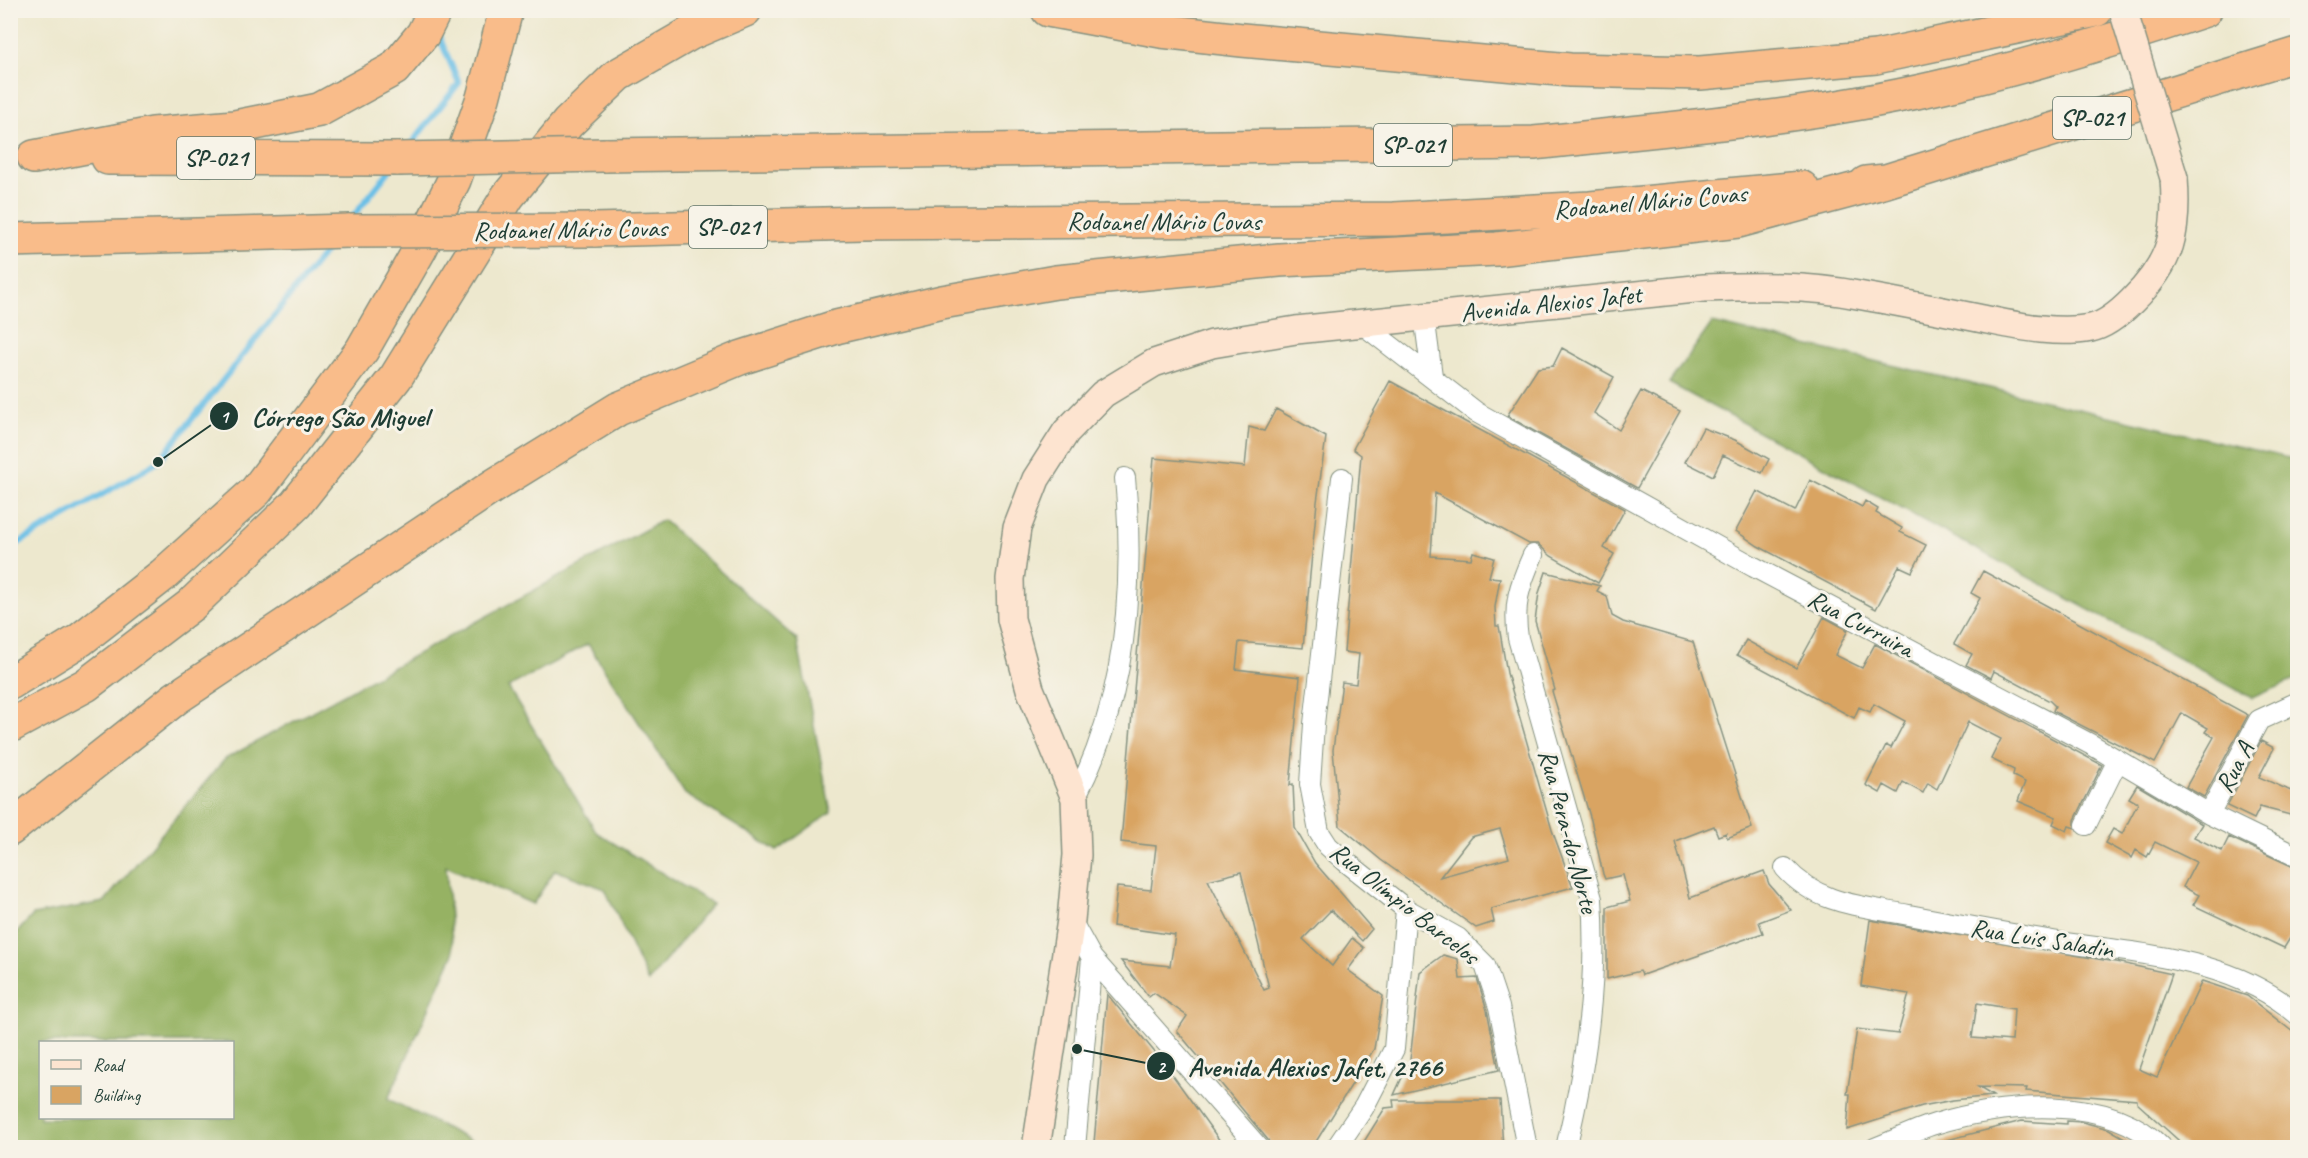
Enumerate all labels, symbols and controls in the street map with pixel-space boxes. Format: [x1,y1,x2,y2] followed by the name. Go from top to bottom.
[2053,97,2131,139] road number: SP-021
[1374,124,1452,166] road number: SP-021
[177,137,255,179] road number: SP-021
[1552,176,1750,226] street label: Rodoanel Mário Covas
[1067,205,1263,238] street label: Rodoanel Mário Covas
[689,206,767,248] road number: SP-021
[473,211,669,248] street label: Rodoanel Mário Covas
[1459,277,1645,329] street label: Avenida Alexios Jafet
[209,394,440,439] callout: Córrego São Miguel
[251,400,434,434] text: Córrego São Miguel
[220,406,230,428] text: 1
[1802,582,1921,666] street label: Rua Curruira
[2208,735,2262,798] street label: Rua A
[1531,746,1607,918] street label: Rua Pera-do-Norte
[1323,835,1488,973] street label: Rua Olímpio Barcelos
[1968,911,2117,966] street label: Rua Luis Saladin
[39,1041,234,1119] legend
[1146,1044,1454,1089] callout: Avenida Alexios Jafet, 2766
[1188,1050,1444,1084] text: Avenida Alexios Jafet, 2766
[93,1054,126,1076] text: Road
[1157,1056,1167,1078] text: 2
[93,1084,142,1106] text: Building

